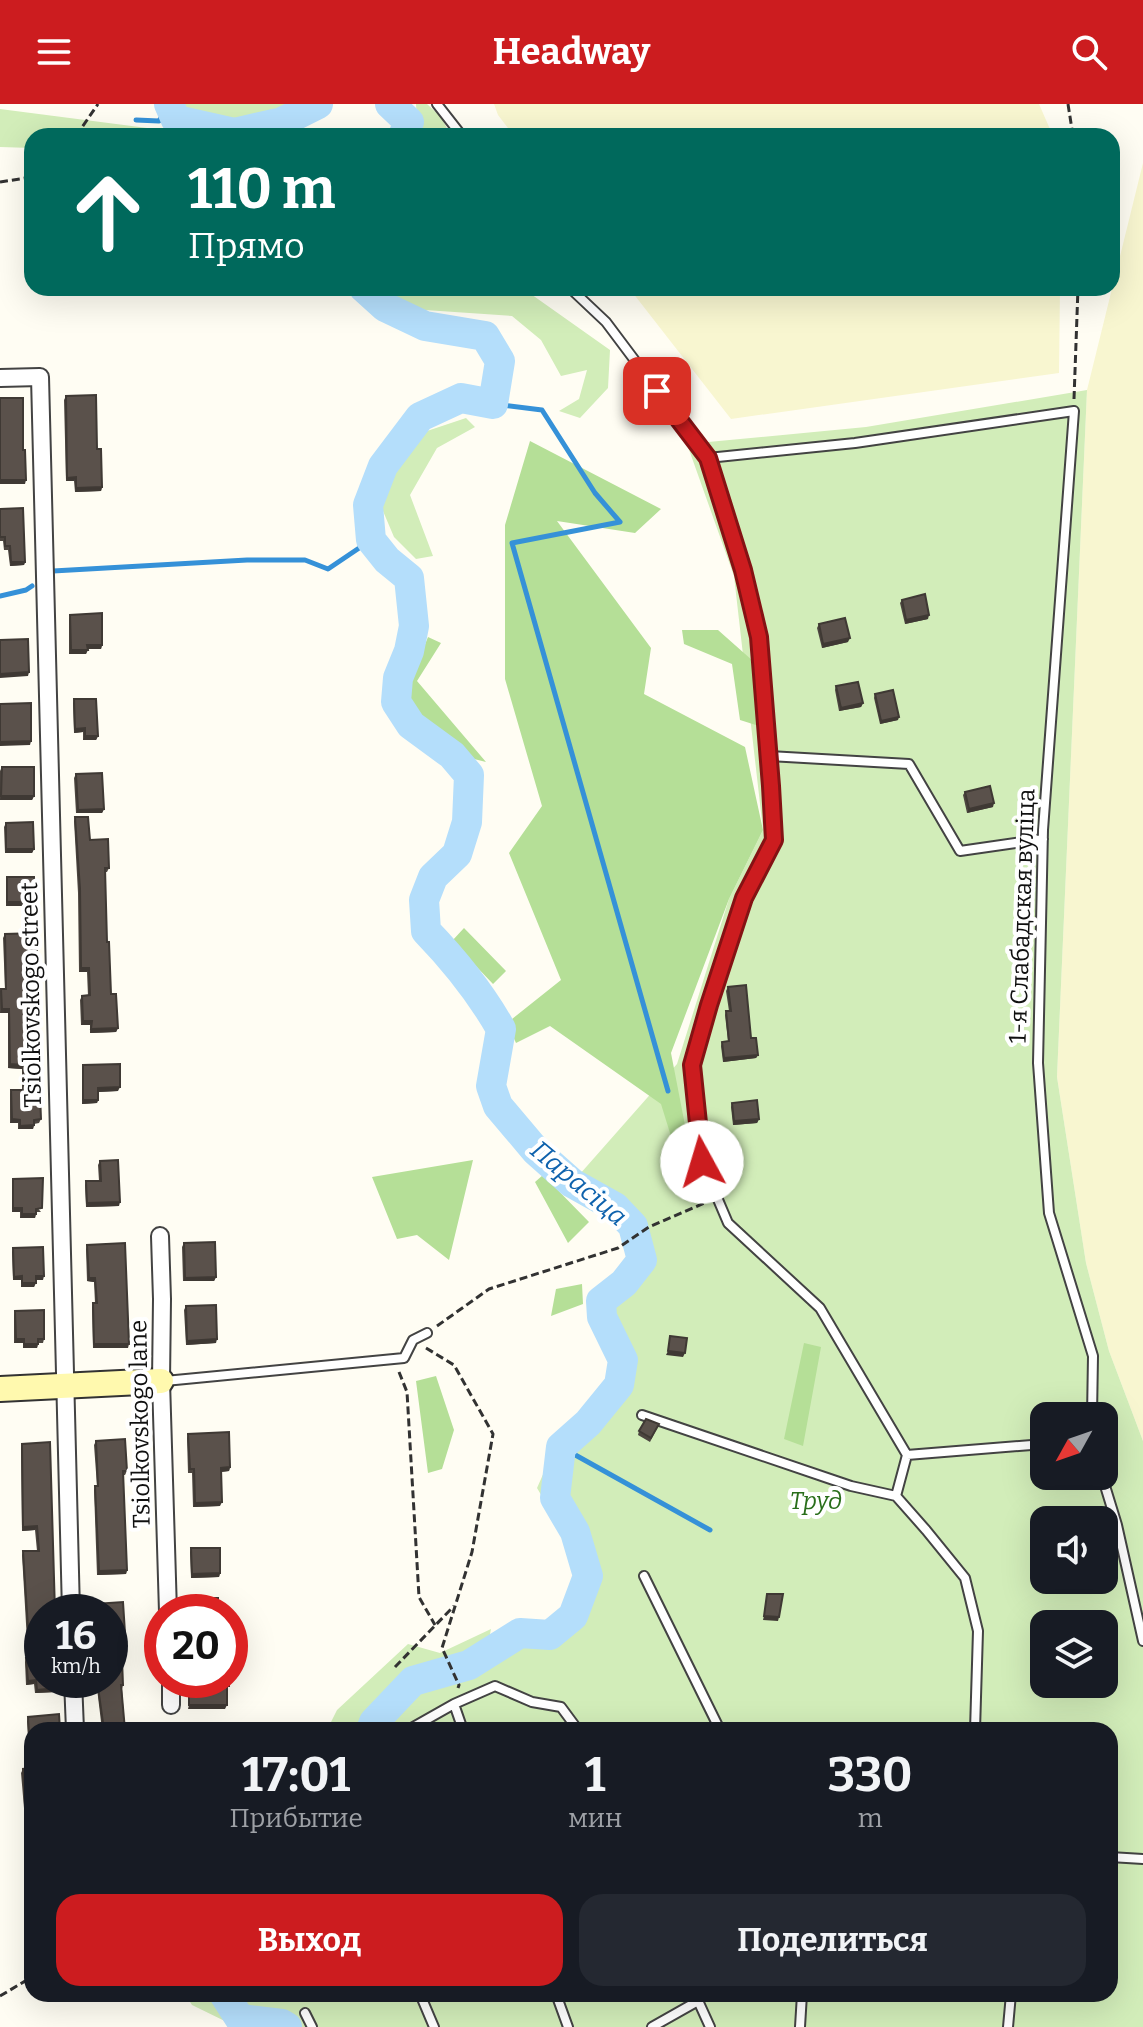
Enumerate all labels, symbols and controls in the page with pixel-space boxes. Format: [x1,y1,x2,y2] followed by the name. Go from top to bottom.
[32,30,76,74] icon: menu
[493,30,650,74] text: Headway
[1067,30,1111,74] icon: search
[188,156,335,223] text: 110 m
[56,160,160,264] icon: ahead
[188,224,305,268] text: Прямо
[623,357,691,425] pin
[635,369,679,413] icon: arrive
[1004,788,1040,1044] street label: 1-я Слабадская вуліца
[15,882,47,1108] street label: Tsiolkovskogo street
[660,1120,744,1204] position arrow
[524,1134,633,1232] water label: Парасіца
[124,1320,156,1528] street label: Tsiolkovskogo lane
[1030,1402,1118,1490] north arrow
[1030,1402,1118,1698] map controls
[790,1487,842,1515] park label: Труд
[1030,1506,1118,1594] button: sound
[144,1594,248,1698] speed limit sign: 20
[1030,1610,1118,1698] button: layers
[56,1612,96,1660] text: 16
[51,1654,101,1678] text: km/h
[242,1746,350,1804] text: 17:01
[585,1746,605,1804] text: 1
[828,1746,913,1804] text: 330
[229,1803,363,1834] text: Прибытие
[568,1803,622,1834] text: мин
[858,1803,882,1834] text: m
[56,1894,563,1986] button: Выход
[579,1894,1086,1986] button: Поделиться

